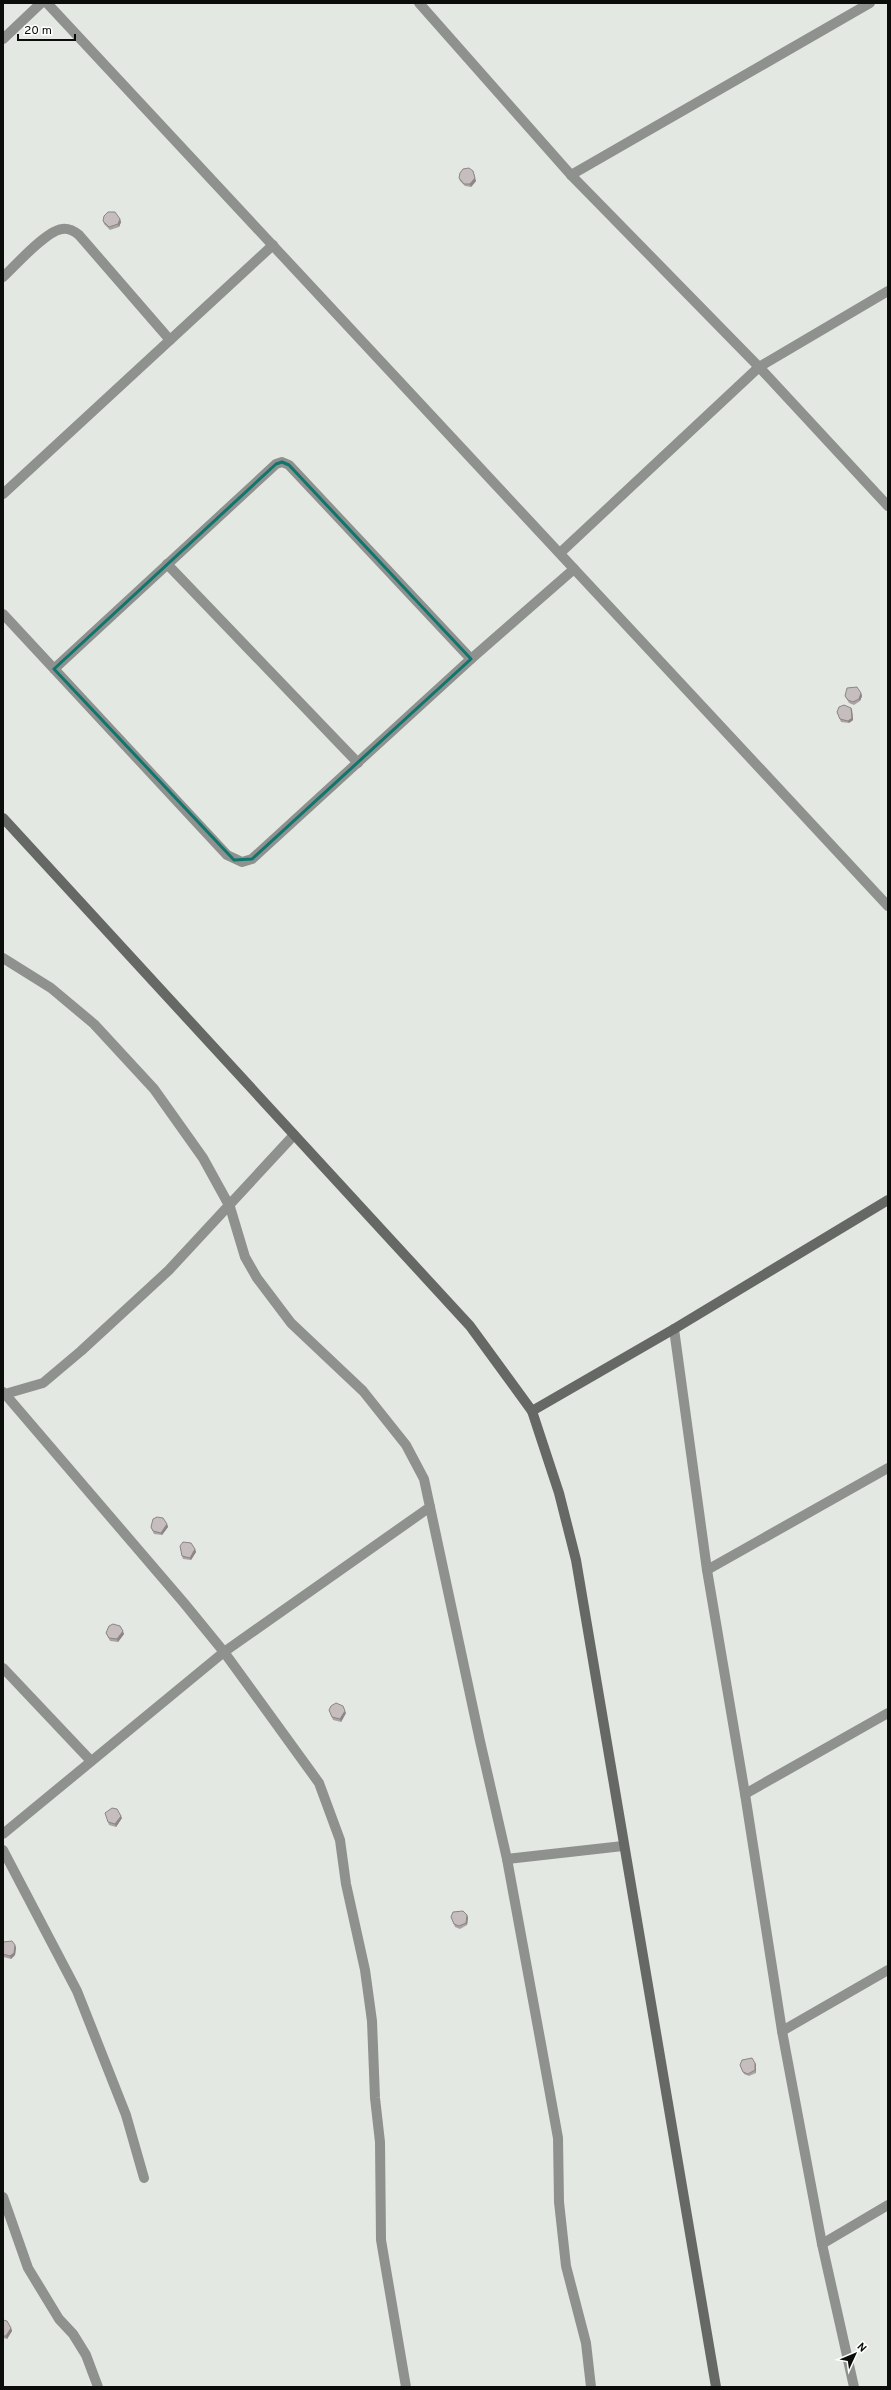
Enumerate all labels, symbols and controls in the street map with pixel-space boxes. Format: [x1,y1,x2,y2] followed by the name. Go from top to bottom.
[18,16,75,42] scale bar
[24,23,52,39] text: 20 m
[835,2334,875,2374] north arrow
[854,2340,869,2355] text: N

